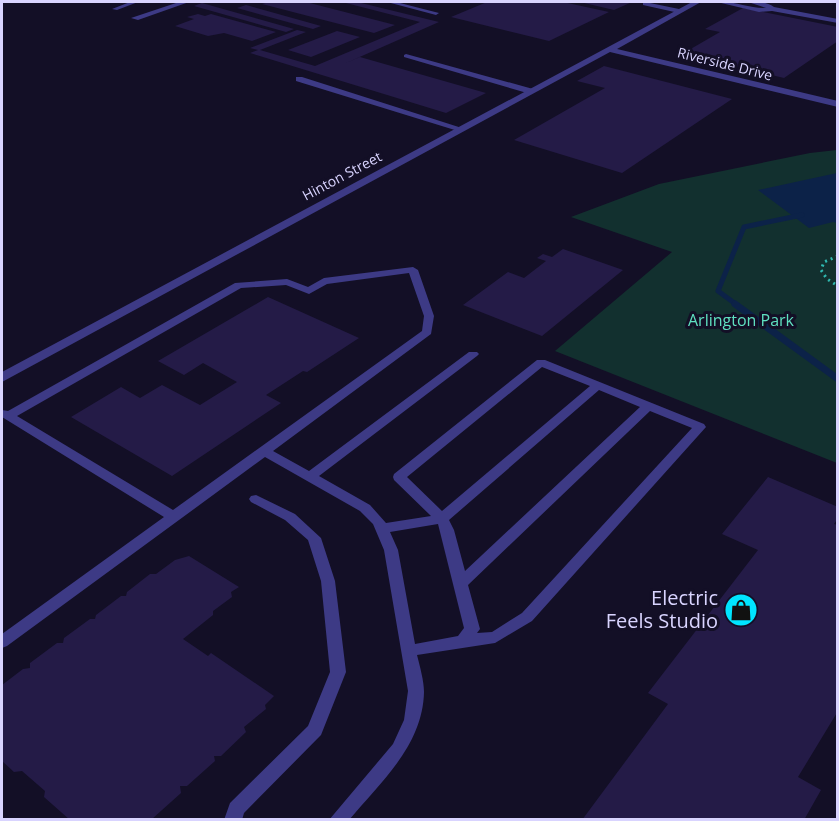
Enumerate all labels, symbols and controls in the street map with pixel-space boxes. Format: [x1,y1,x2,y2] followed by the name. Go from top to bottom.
[676,43,775,85] street label: Riverside Drive
[299,147,385,204] street label: Hinton Street
[688,309,795,331] park label: Arlington Park
[606,584,718,634] place label: Electric Feels Studio
[723,592,759,628] shop icon: Electric Feels Studio

